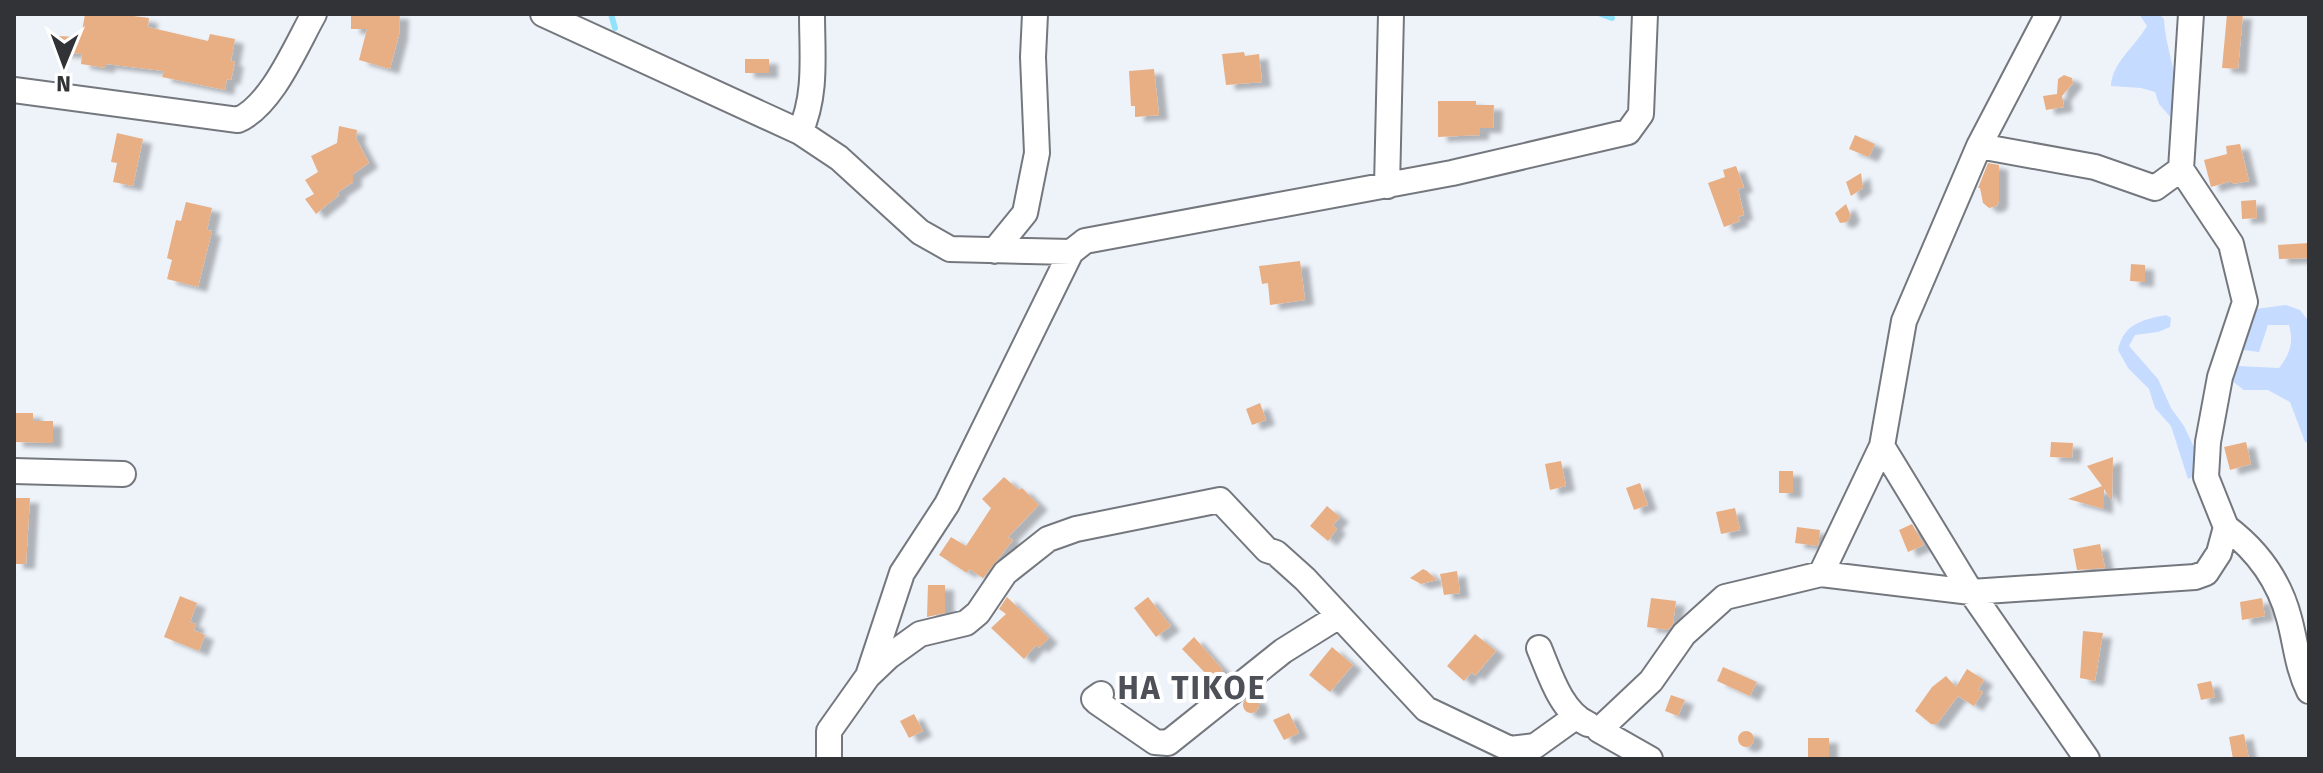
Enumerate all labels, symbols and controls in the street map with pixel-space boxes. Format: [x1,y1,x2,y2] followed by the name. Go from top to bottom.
[24,24,104,104] north arrow
[56,70,71,97] text: N
[1117,669,1267,707] district label: HA TIKOE

